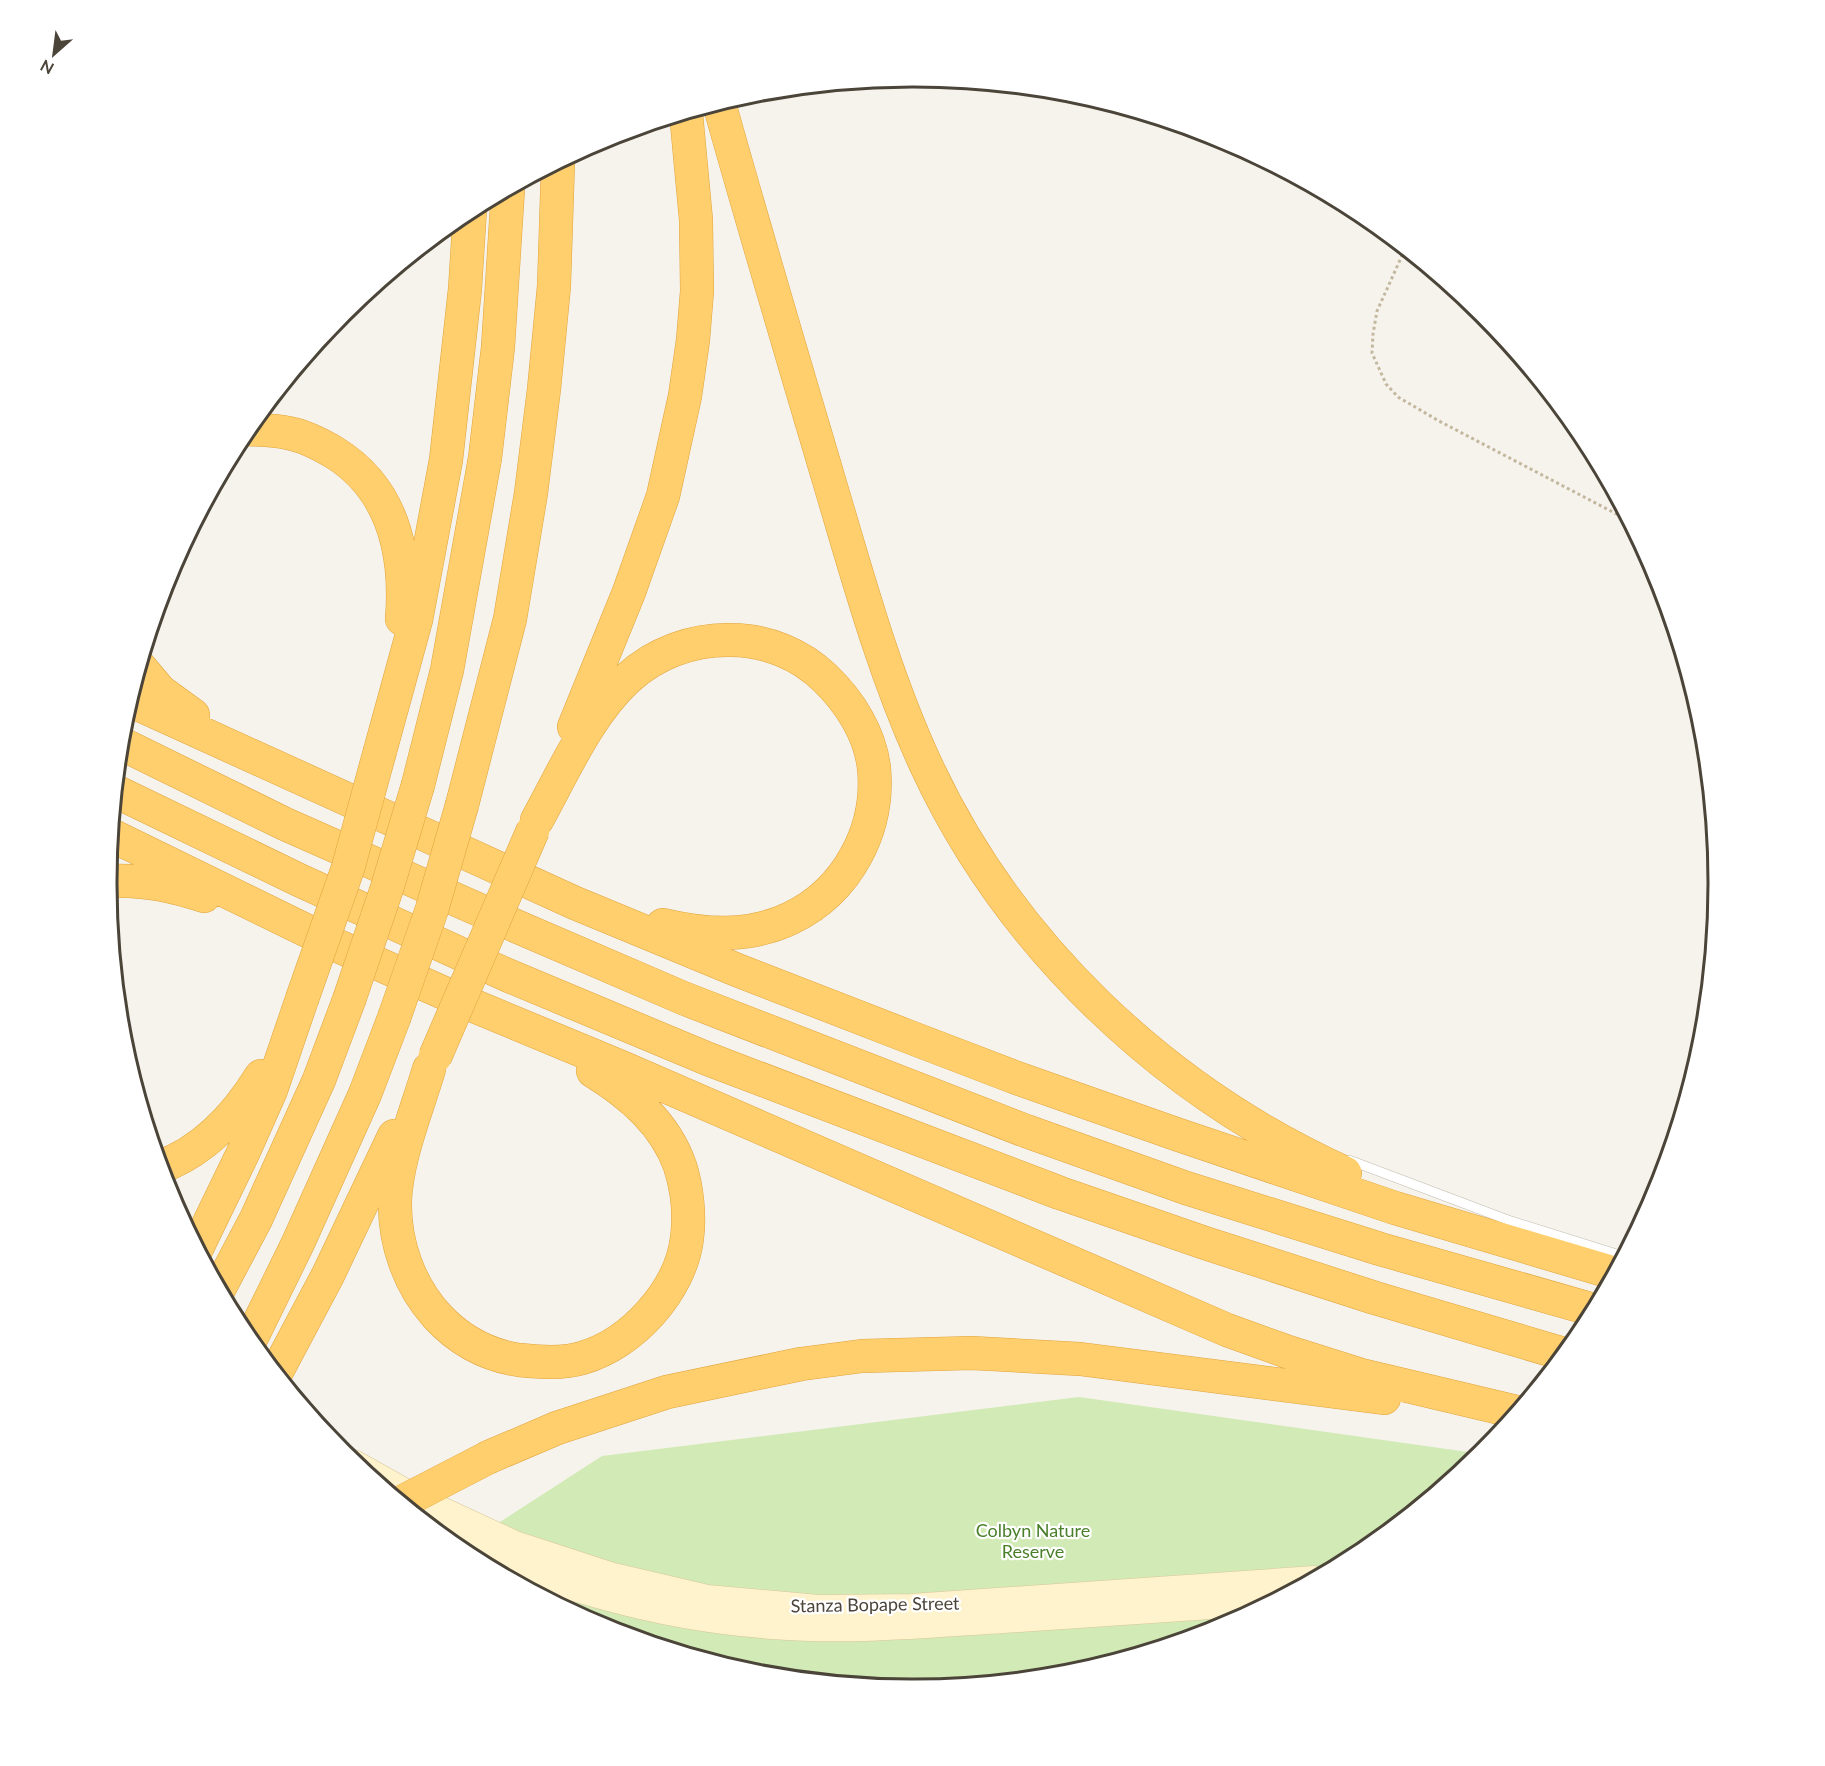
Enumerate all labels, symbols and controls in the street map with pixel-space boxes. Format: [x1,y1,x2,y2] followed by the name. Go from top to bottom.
[24,24,84,84] north arrow
[37,56,57,79] text: N
[976,1519,1090,1562] park label: Colbyn Nature Reserve
[790,1592,960,1616] street label: Stanza Bopape Street

